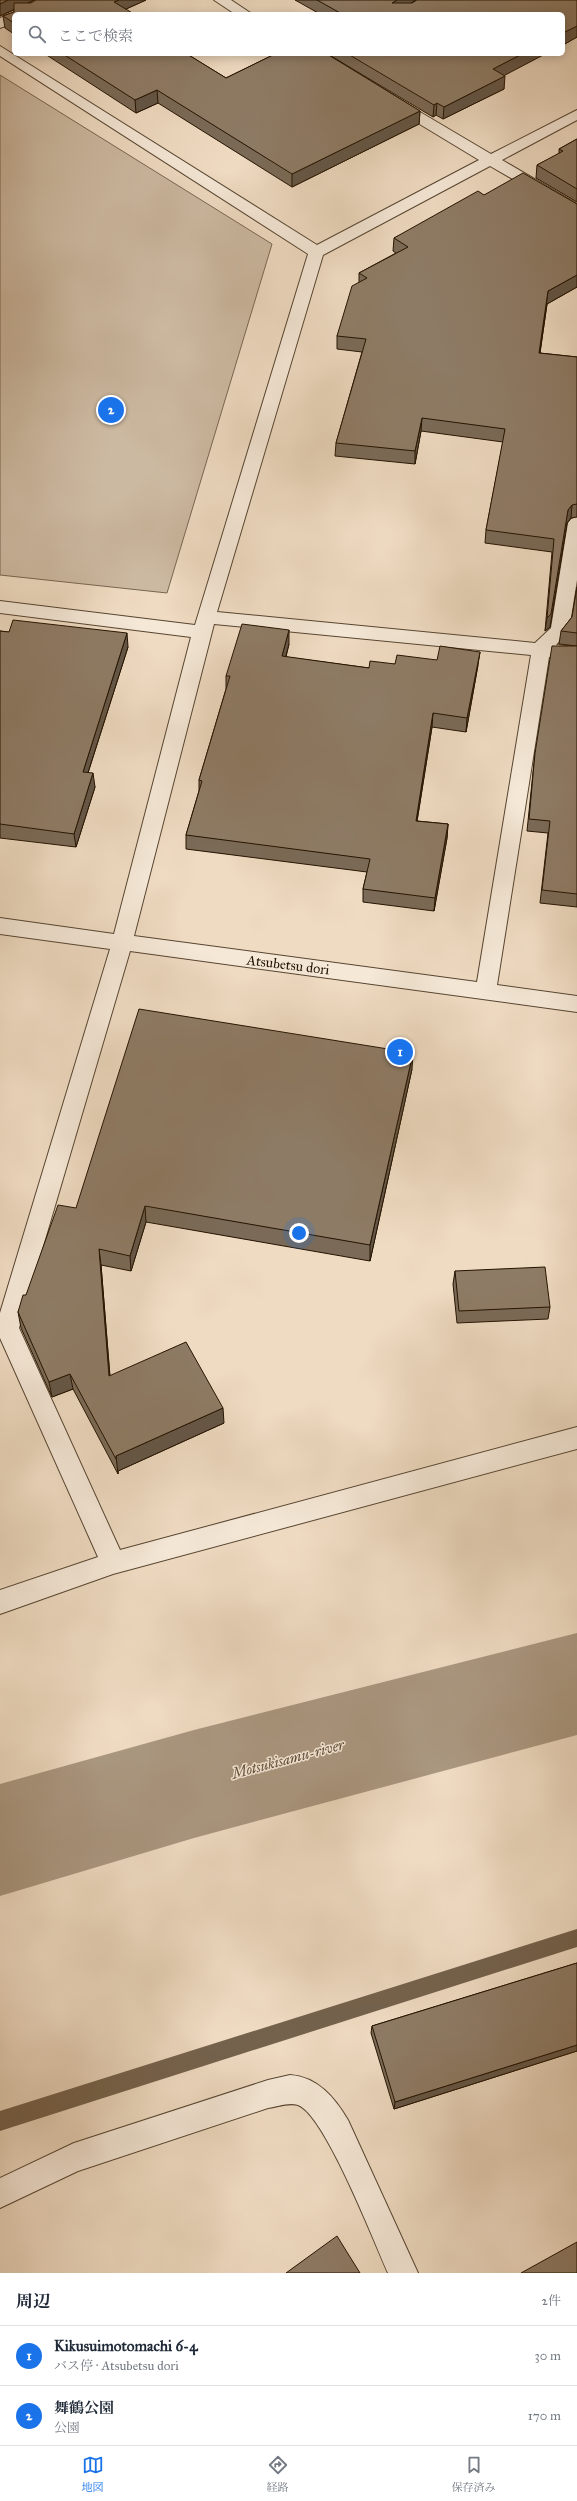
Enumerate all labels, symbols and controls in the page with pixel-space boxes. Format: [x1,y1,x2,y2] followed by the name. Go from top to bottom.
[12,12,565,56] search box
[26,23,48,45] icon: search
[58,27,133,45] text: ここで検索
[98,395,124,425] pin: 2
[245,951,330,979] street label: Atsubetsu dori
[387,1037,413,1067] pin: 1
[289,1223,309,1243] your location
[228,1735,347,1783] water label: Motsukisamu-river
[16,2291,50,2312] text: 周辺
[542,2293,561,2309] text: 2件
[54,2337,198,2355] text: Kikusuimotomachi 6-4
[26,2348,32,2364] text: 1
[535,2348,561,2364] text: 30 m
[54,2358,179,2374] text: バス停 · Atsubetsu dori
[54,2399,114,2417] text: 舞鶴公園
[26,2408,32,2424] text: 2
[528,2408,561,2424] text: 170 m
[54,2420,80,2436] text: 公園
[82,2454,104,2494] tab: 地図
[267,2454,289,2494] tab: 経路
[452,2454,496,2494] tab: 保存済み

